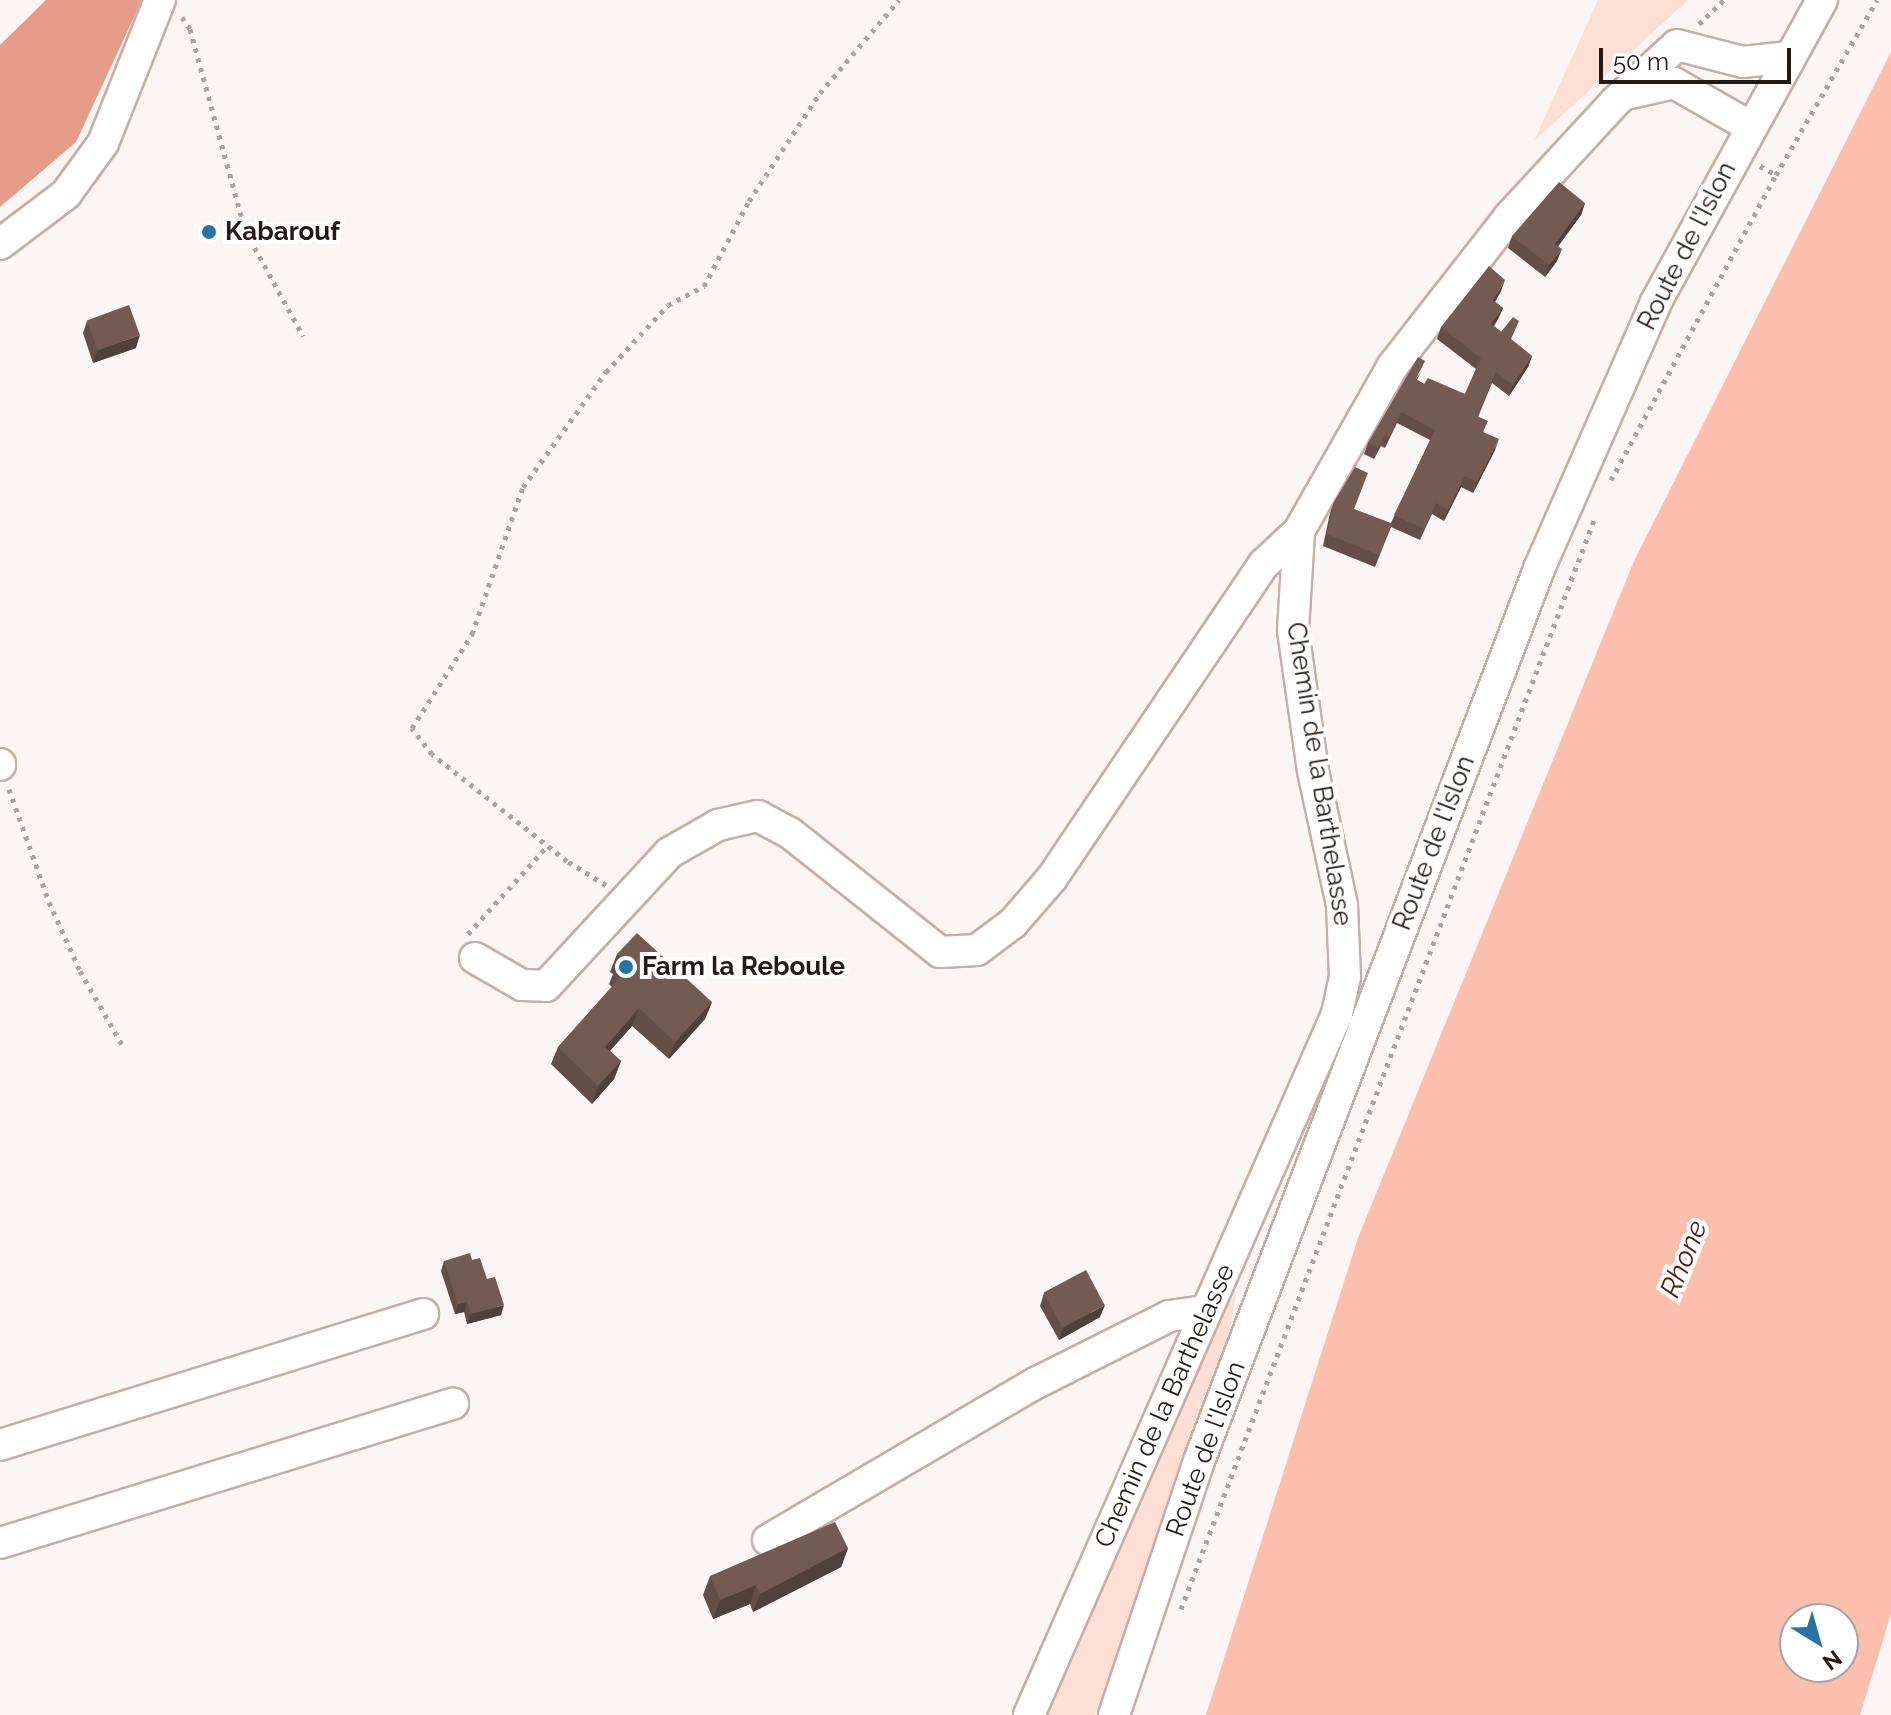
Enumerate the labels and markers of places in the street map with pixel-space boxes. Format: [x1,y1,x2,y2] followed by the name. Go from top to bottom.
[225,216,340,248] place label: Kabarouf
[200,223,218,241] marker: Kabarouf
[642,951,845,983] place label: Farm la Reboule
[617,958,635,976] marker: Farm la Reboule

